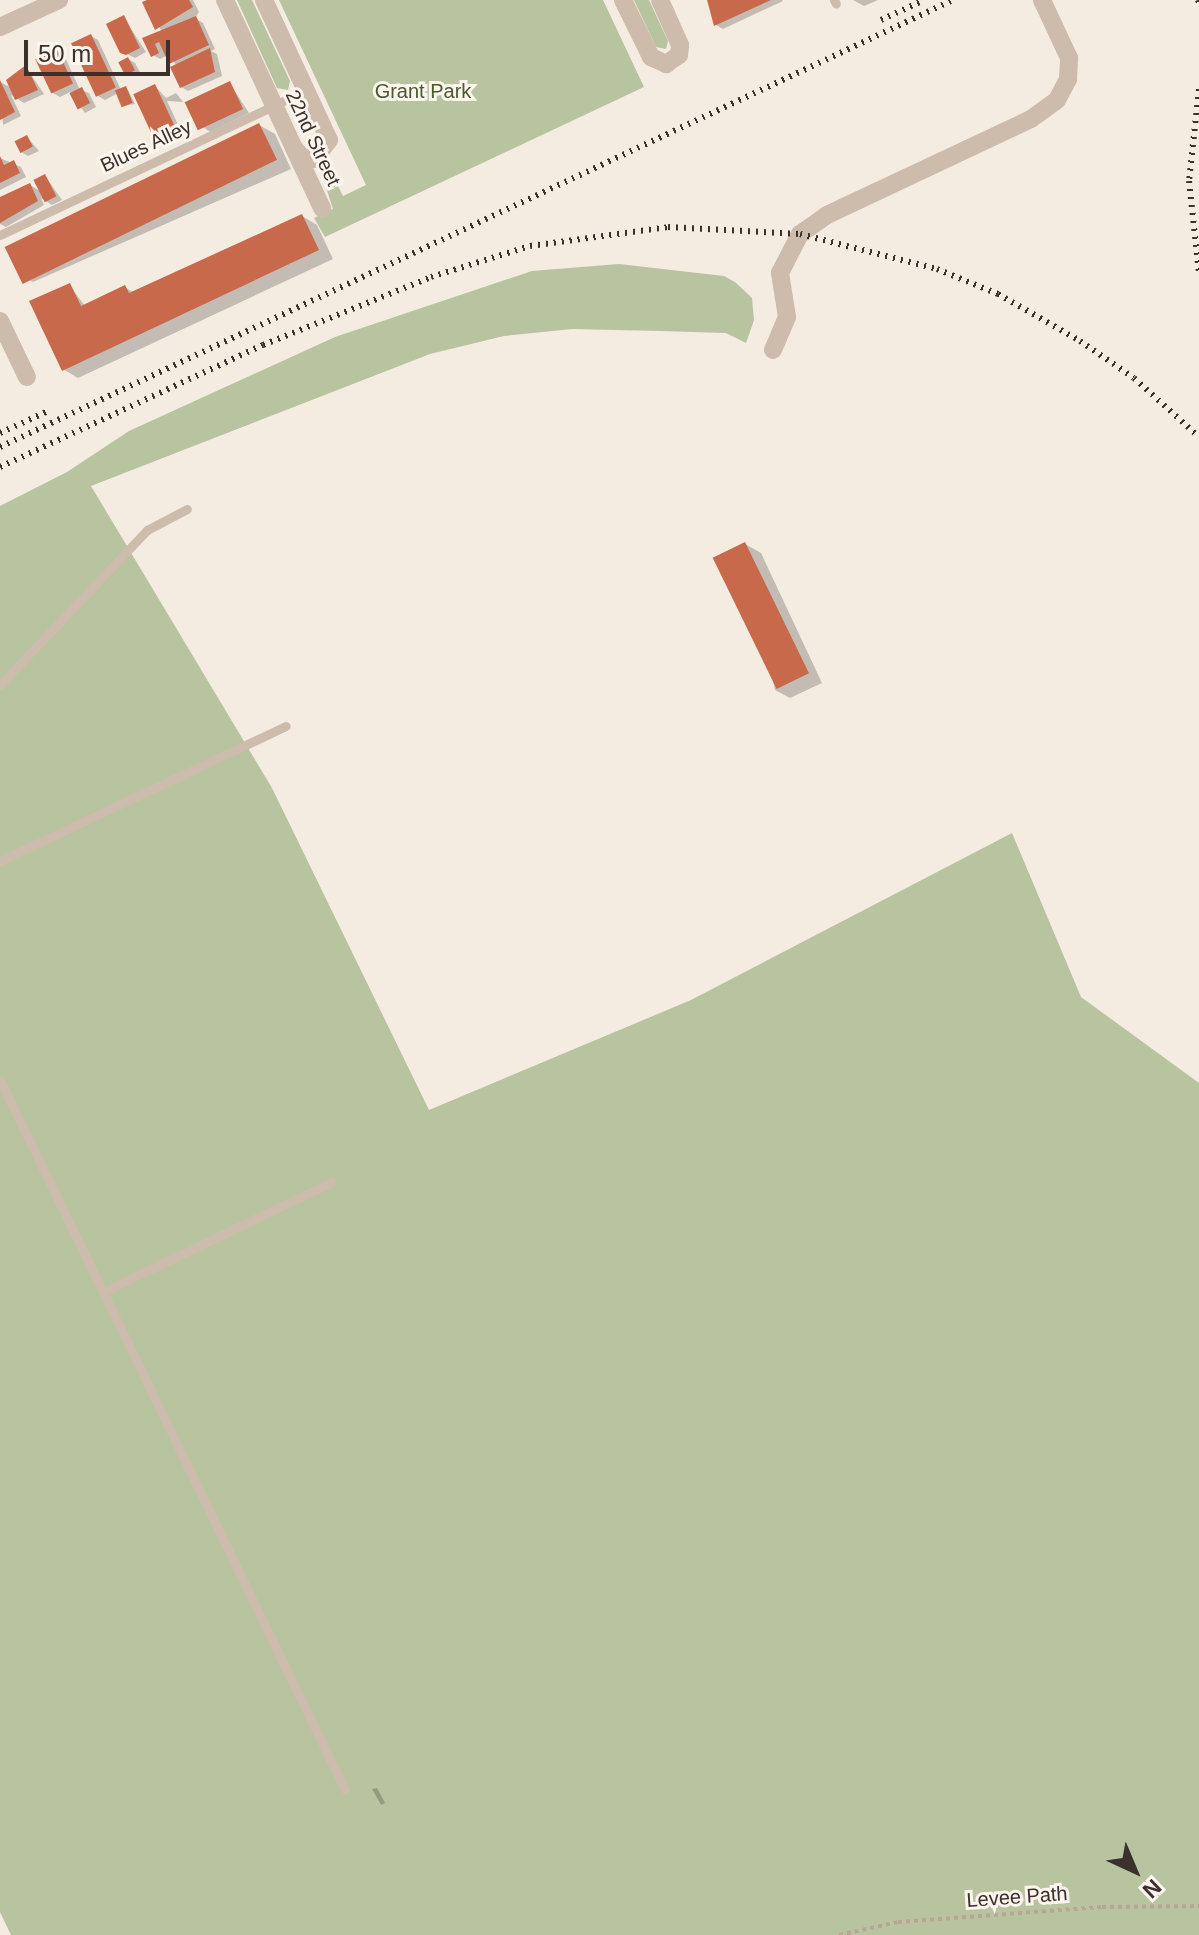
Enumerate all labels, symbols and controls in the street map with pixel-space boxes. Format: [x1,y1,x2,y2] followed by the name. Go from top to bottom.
[28,24,174,74] scale bar
[38,40,91,67] text: 50 m
[375,79,471,103] park label: Grant Park
[280,86,346,190] street label: 22nd Street
[96,114,196,178] street label: Blues Alley
[1095,1831,1175,1911] north arrow
[1138,1874,1166,1903] text: N
[966,1881,1068,1913] street label: Levee Path

